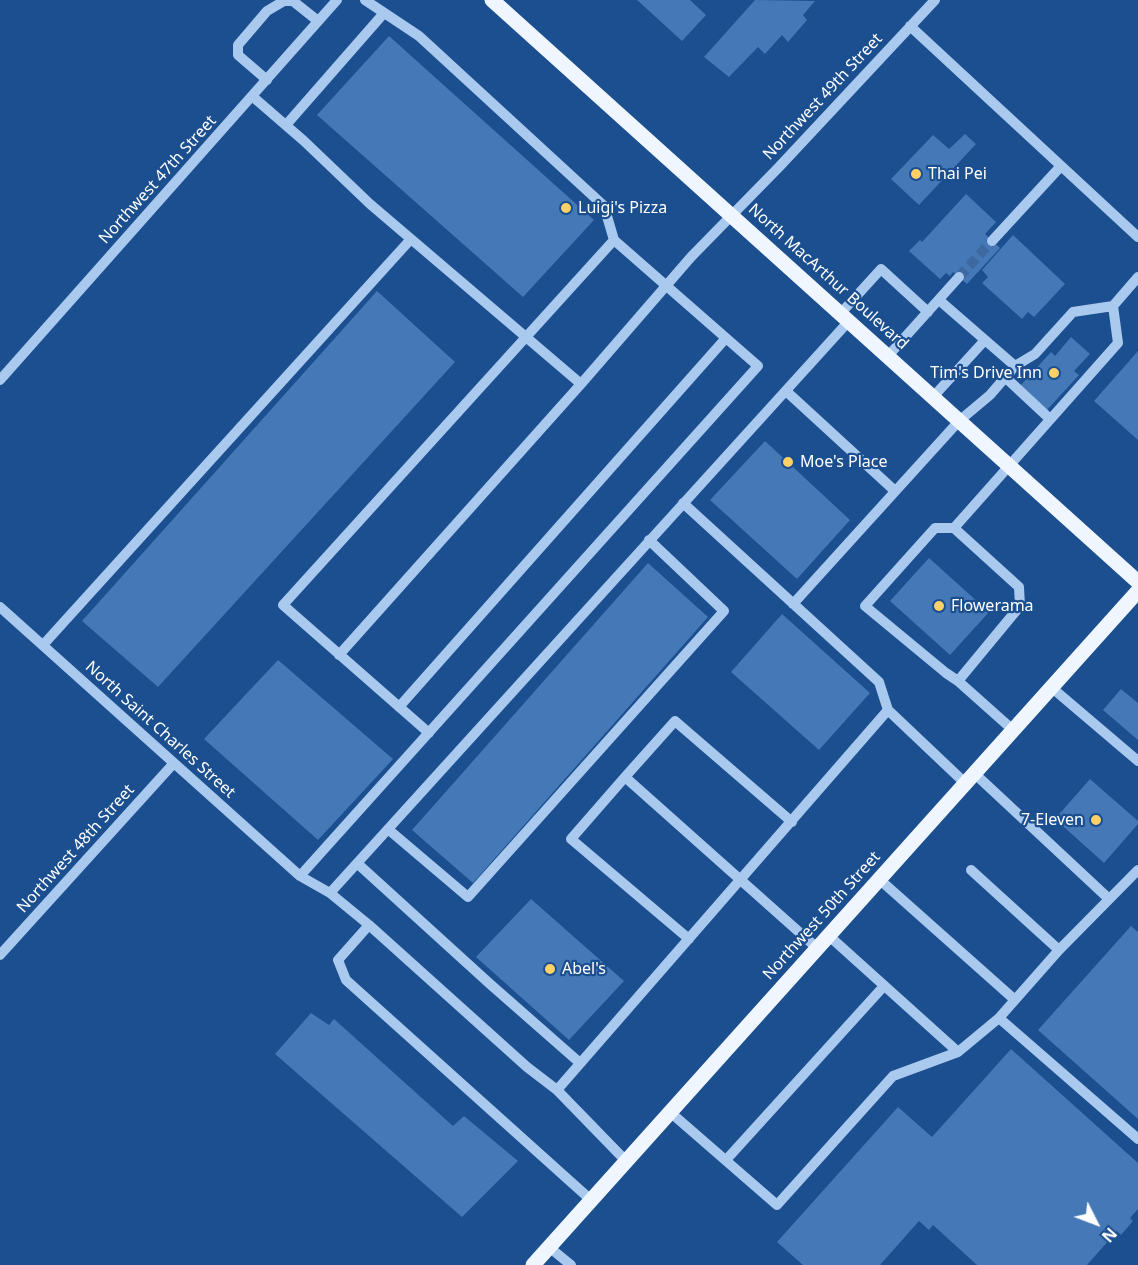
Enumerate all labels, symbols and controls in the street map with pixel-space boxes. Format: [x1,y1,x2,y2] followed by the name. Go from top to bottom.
[759,30,887,164] street label: Northwest 49th Street
[95,112,221,248] street label: Northwest 47th Street
[928,164,987,184] place label: Thai Pei
[909,167,923,181] marker: Thai Pei
[578,198,667,218] place label: Luigi's Pizza
[744,200,912,354] street label: North MacArthur Boulevard
[559,201,573,215] marker: Luigi's Pizza
[930,363,1042,383] place label: Tim's Drive Inn
[1047,366,1061,380] marker: Tim's Drive Inn
[800,452,887,472] place label: Moe's Place
[781,455,795,469] marker: Moe's Place
[951,596,1034,616] place label: Flowerama
[932,599,946,613] marker: Flowerama
[81,658,239,802] street label: North Saint Charles Street
[13,781,139,917] street label: Northwest 48th Street
[1021,810,1084,830] place label: 7-Eleven
[1089,813,1103,827] marker: 7-Eleven
[759,848,885,984] street label: Northwest 50th Street
[562,959,606,979] place label: Abel's
[543,962,557,976] marker: Abel's
[1066,1193,1126,1253] north arrow
[1097,1223,1122,1247] text: N

